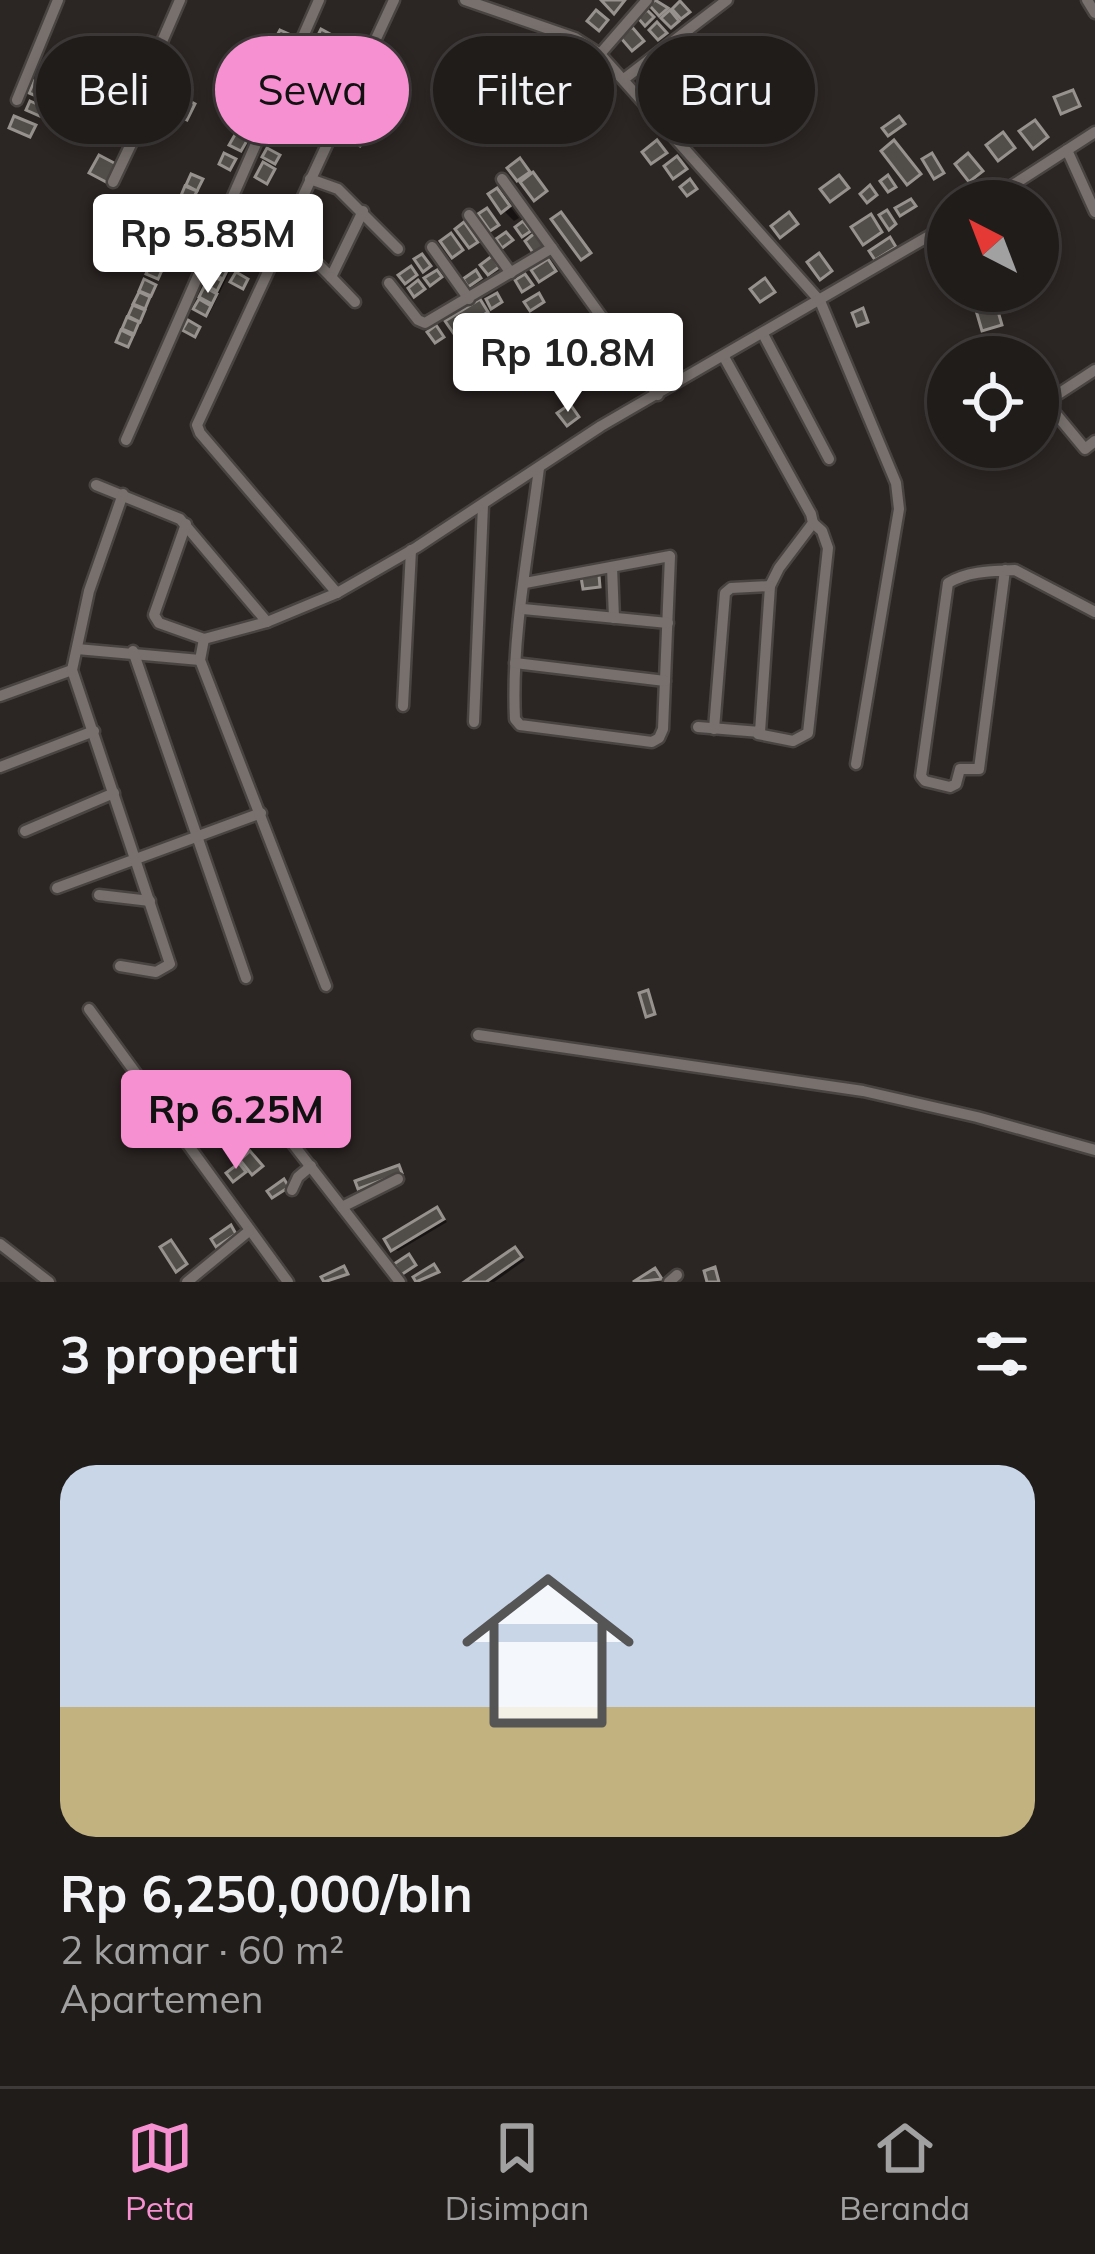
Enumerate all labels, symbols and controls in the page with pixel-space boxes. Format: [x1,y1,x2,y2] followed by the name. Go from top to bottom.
[36,36,191,144] chip: Beli
[215,36,409,144] chip: Sewa
[433,36,614,144] chip: Filter
[638,36,815,144] chip: Baru
[927,180,1059,312] north arrow
[927,180,1059,468] map controls
[84,194,332,296] pin: Rp 5.85M
[120,208,296,257] text: Rp 5.85M
[444,313,692,415] pin: Rp 10.8M
[480,327,656,376] text: Rp 10.8M
[927,336,1059,468] button: locate
[112,1070,360,1172] pin: Rp 6.25M
[148,1084,324,1133] text: Rp 6.25M
[969,1321,1035,1387] icon: filters
[60,1322,300,1386] text: 3 properti
[440,1543,656,1759] icon: home
[60,1861,473,1925] text: Rp 6,250,000/bln
[60,1925,344,1974] text: 2 kamar · 60 m²
[60,1974,264,2023] text: Apartemen
[125,2115,195,2228] tab: Peta
[445,2115,589,2228] tab: Disimpan
[839,2115,970,2228] tab: Beranda

